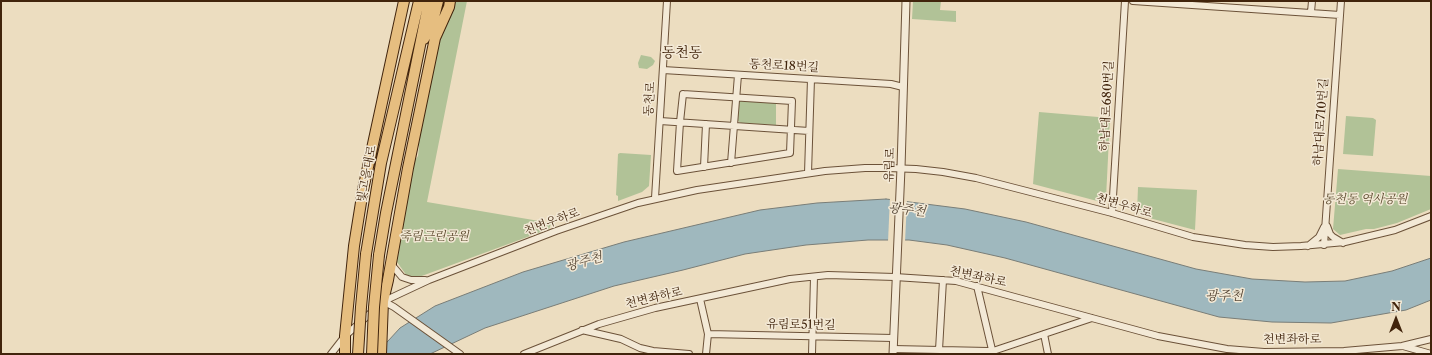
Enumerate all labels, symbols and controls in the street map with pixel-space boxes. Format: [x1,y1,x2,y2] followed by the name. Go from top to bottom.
[662,45,702,61] district label: 동천동
[749,57,819,75] street label: 동천로18번길
[1097,60,1117,152] street label: 하남대로680번길
[1311,78,1331,166] street label: 하남대로710번길
[642,81,658,117] street label: 동천로
[354,144,380,204] street label: 빛고을대로
[882,147,898,183] street label: 유림로
[1094,191,1154,221] street label: 천변우하로
[1323,193,1407,207] park label: 동천동 역사공원
[887,200,927,220] water label: 광주천
[522,205,582,239] street label: 천변우하로
[399,230,469,244] park label: 죽림근린공원
[564,250,604,274] water label: 광주천
[948,264,1008,290] street label: 천변좌하로
[624,284,684,312] street label: 천변좌하로
[1205,288,1243,304] water label: 광주천
[1376,299,1416,339] north arrow
[1391,300,1401,314] text: N
[766,317,836,333] street label: 유림로51번길
[1263,333,1321,347] street label: 천변좌하로

